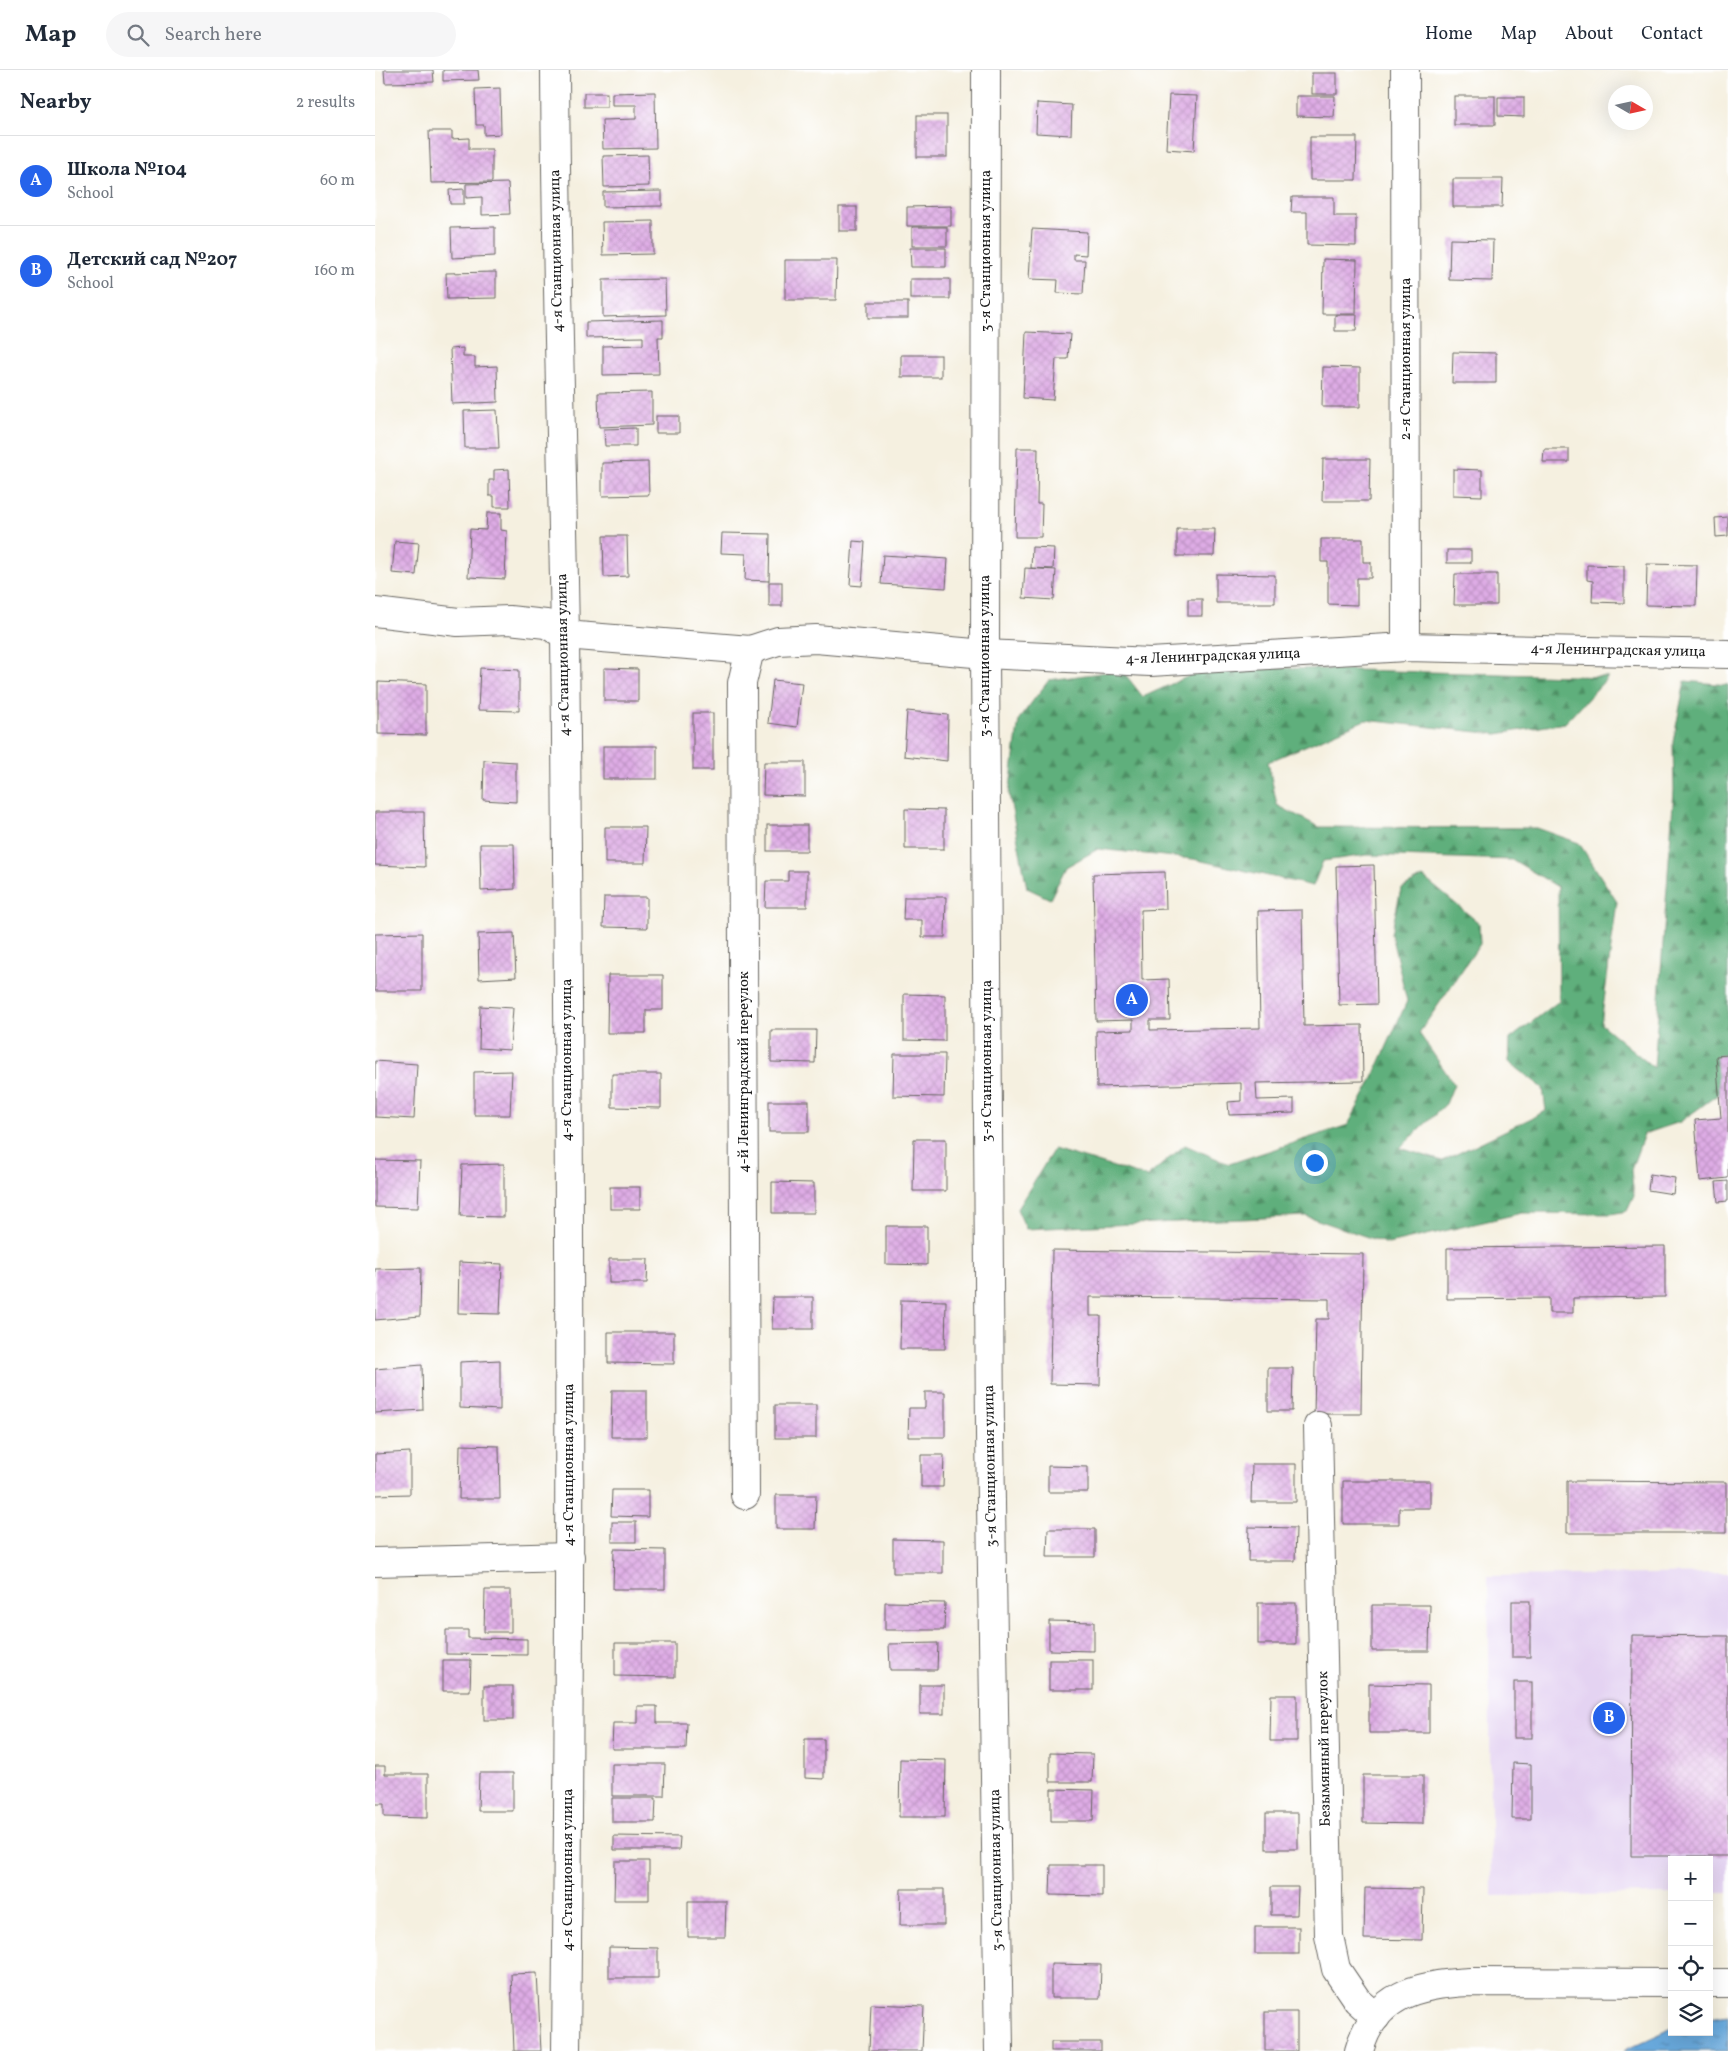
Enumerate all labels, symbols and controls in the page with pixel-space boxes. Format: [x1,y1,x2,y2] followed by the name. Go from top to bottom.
[106,12,456,57] search box
[25,18,76,52] text: Map
[124,21,152,49] icon: search
[164,22,262,48] text: Search here
[1425,22,1473,47] text: Home
[1501,22,1537,47] text: Map
[1565,22,1613,47] text: About
[1641,22,1703,47] text: Contact
[1608,85,1653,130] north arrow
[20,88,91,117] text: Nearby
[296,92,355,114] text: 2 results
[67,157,187,183] text: Школа №104
[545,169,569,333] street label: 4-я Станционная улица
[30,170,42,192] text: A
[320,170,355,192] text: 60 m
[976,170,997,332] street label: 3-я Станционная улица
[67,183,114,205] text: School
[67,247,237,273] text: Детский сад №207
[31,260,41,282] text: B
[314,260,355,282] text: 160 m
[67,273,114,295] text: School
[1396,278,1417,440] street label: 2-я Станционная улица
[552,573,576,737] street label: 4-я Станционная улица
[975,575,996,737] street label: 3-я Станционная улица
[1530,639,1706,663] street label: 4-я Ленинградская улица
[1125,643,1301,671] street label: 4-я Ленинградская улица
[734,971,755,1173] street label: 4-й Ленинградский переулок
[557,978,578,1142] street label: 4-я Станционная улица
[977,980,998,1142] street label: 3-я Станционная улица
[1116,981,1148,1019] pin: A
[1302,1150,1328,1176] your location
[559,1383,580,1547] street label: 4-я Станционная улица
[979,1385,1003,1547] street label: 3-я Станционная улица
[1313,1671,1337,1827] street label: Безымянный переулок
[1593,1699,1625,1737] pin: B
[558,1788,579,1952] street label: 4-я Станционная улица
[985,1789,1009,1951] street label: 3-я Станционная улица
[1668,1856,1713,2036] map controls
[1668,1856,1713,1901] button: +
[1668,1901,1713,1946] button: −
[1668,1946,1713,1991] button: locate
[1668,1991,1713,2036] button: layers

